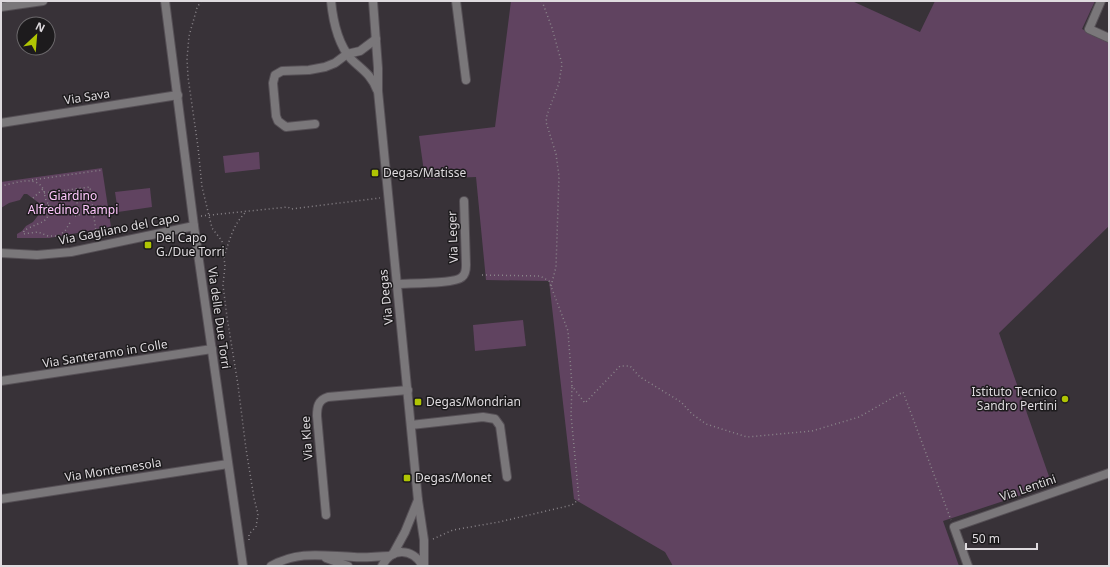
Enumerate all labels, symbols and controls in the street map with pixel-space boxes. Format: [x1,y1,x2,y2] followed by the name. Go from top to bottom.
[16,16,56,56] north arrow
[33,18,48,35] text: N
[63,84,111,109] street label: Via Sava
[383,164,466,181] place label: Degas/Matisse
[370,168,380,178] marker: Degas/Matisse
[28,187,118,218] park label: Giardino Alfredino Rampi
[57,208,181,249] street label: Via Gagliano del Capo
[443,211,462,263] street label: Via Leger
[156,229,225,260] place label: Del Capo G./Due Torri
[143,240,153,250] marker: Del Capo G./Due Torri
[204,266,235,370] street label: Via delle Due Torri
[374,268,397,326] street label: Via Degas
[41,335,169,372] street label: Via Santeramo in Colle
[971,383,1057,414] place label: Istituto Tecnico Sandro Pertini
[426,393,521,410] place label: Degas/Mondrian
[1060,394,1070,404] marker: Istituto Tecnico Sandro Pertini
[413,397,423,407] marker: Degas/Mondrian
[296,415,317,461] street label: Via Klee
[63,453,162,486] street label: Via Montemesola
[415,469,492,486] place label: Degas/Monet
[997,470,1058,505] street label: Via Lentini
[402,473,412,483] marker: Degas/Monet
[966,525,1037,551] scale bar
[972,530,1000,547] text: 50 m

